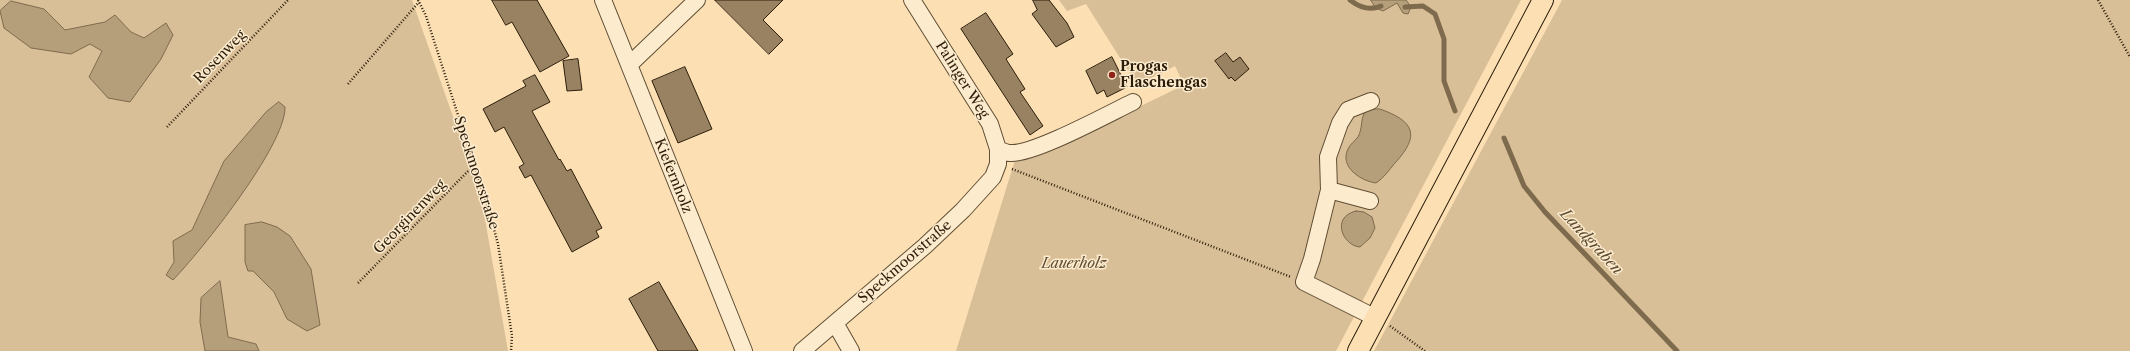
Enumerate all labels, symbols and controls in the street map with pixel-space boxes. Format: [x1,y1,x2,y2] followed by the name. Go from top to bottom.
[191,27,249,87] street label: Rosenweg
[932,38,992,122] street label: Palinger Weg
[1120,59,1207,92] place label: Progas Flaschengas
[1107,70,1117,80] marker: Progas Flaschengas
[450,114,502,232] street label: Speckmoorstraße
[650,136,696,216] street label: Kiefernholz
[370,176,450,258] street label: Georginenweg
[1556,205,1626,279] water label: Landgraben
[855,217,955,307] street label: Speckmoorstraße
[1041,256,1107,272] park label: Lauerholz

